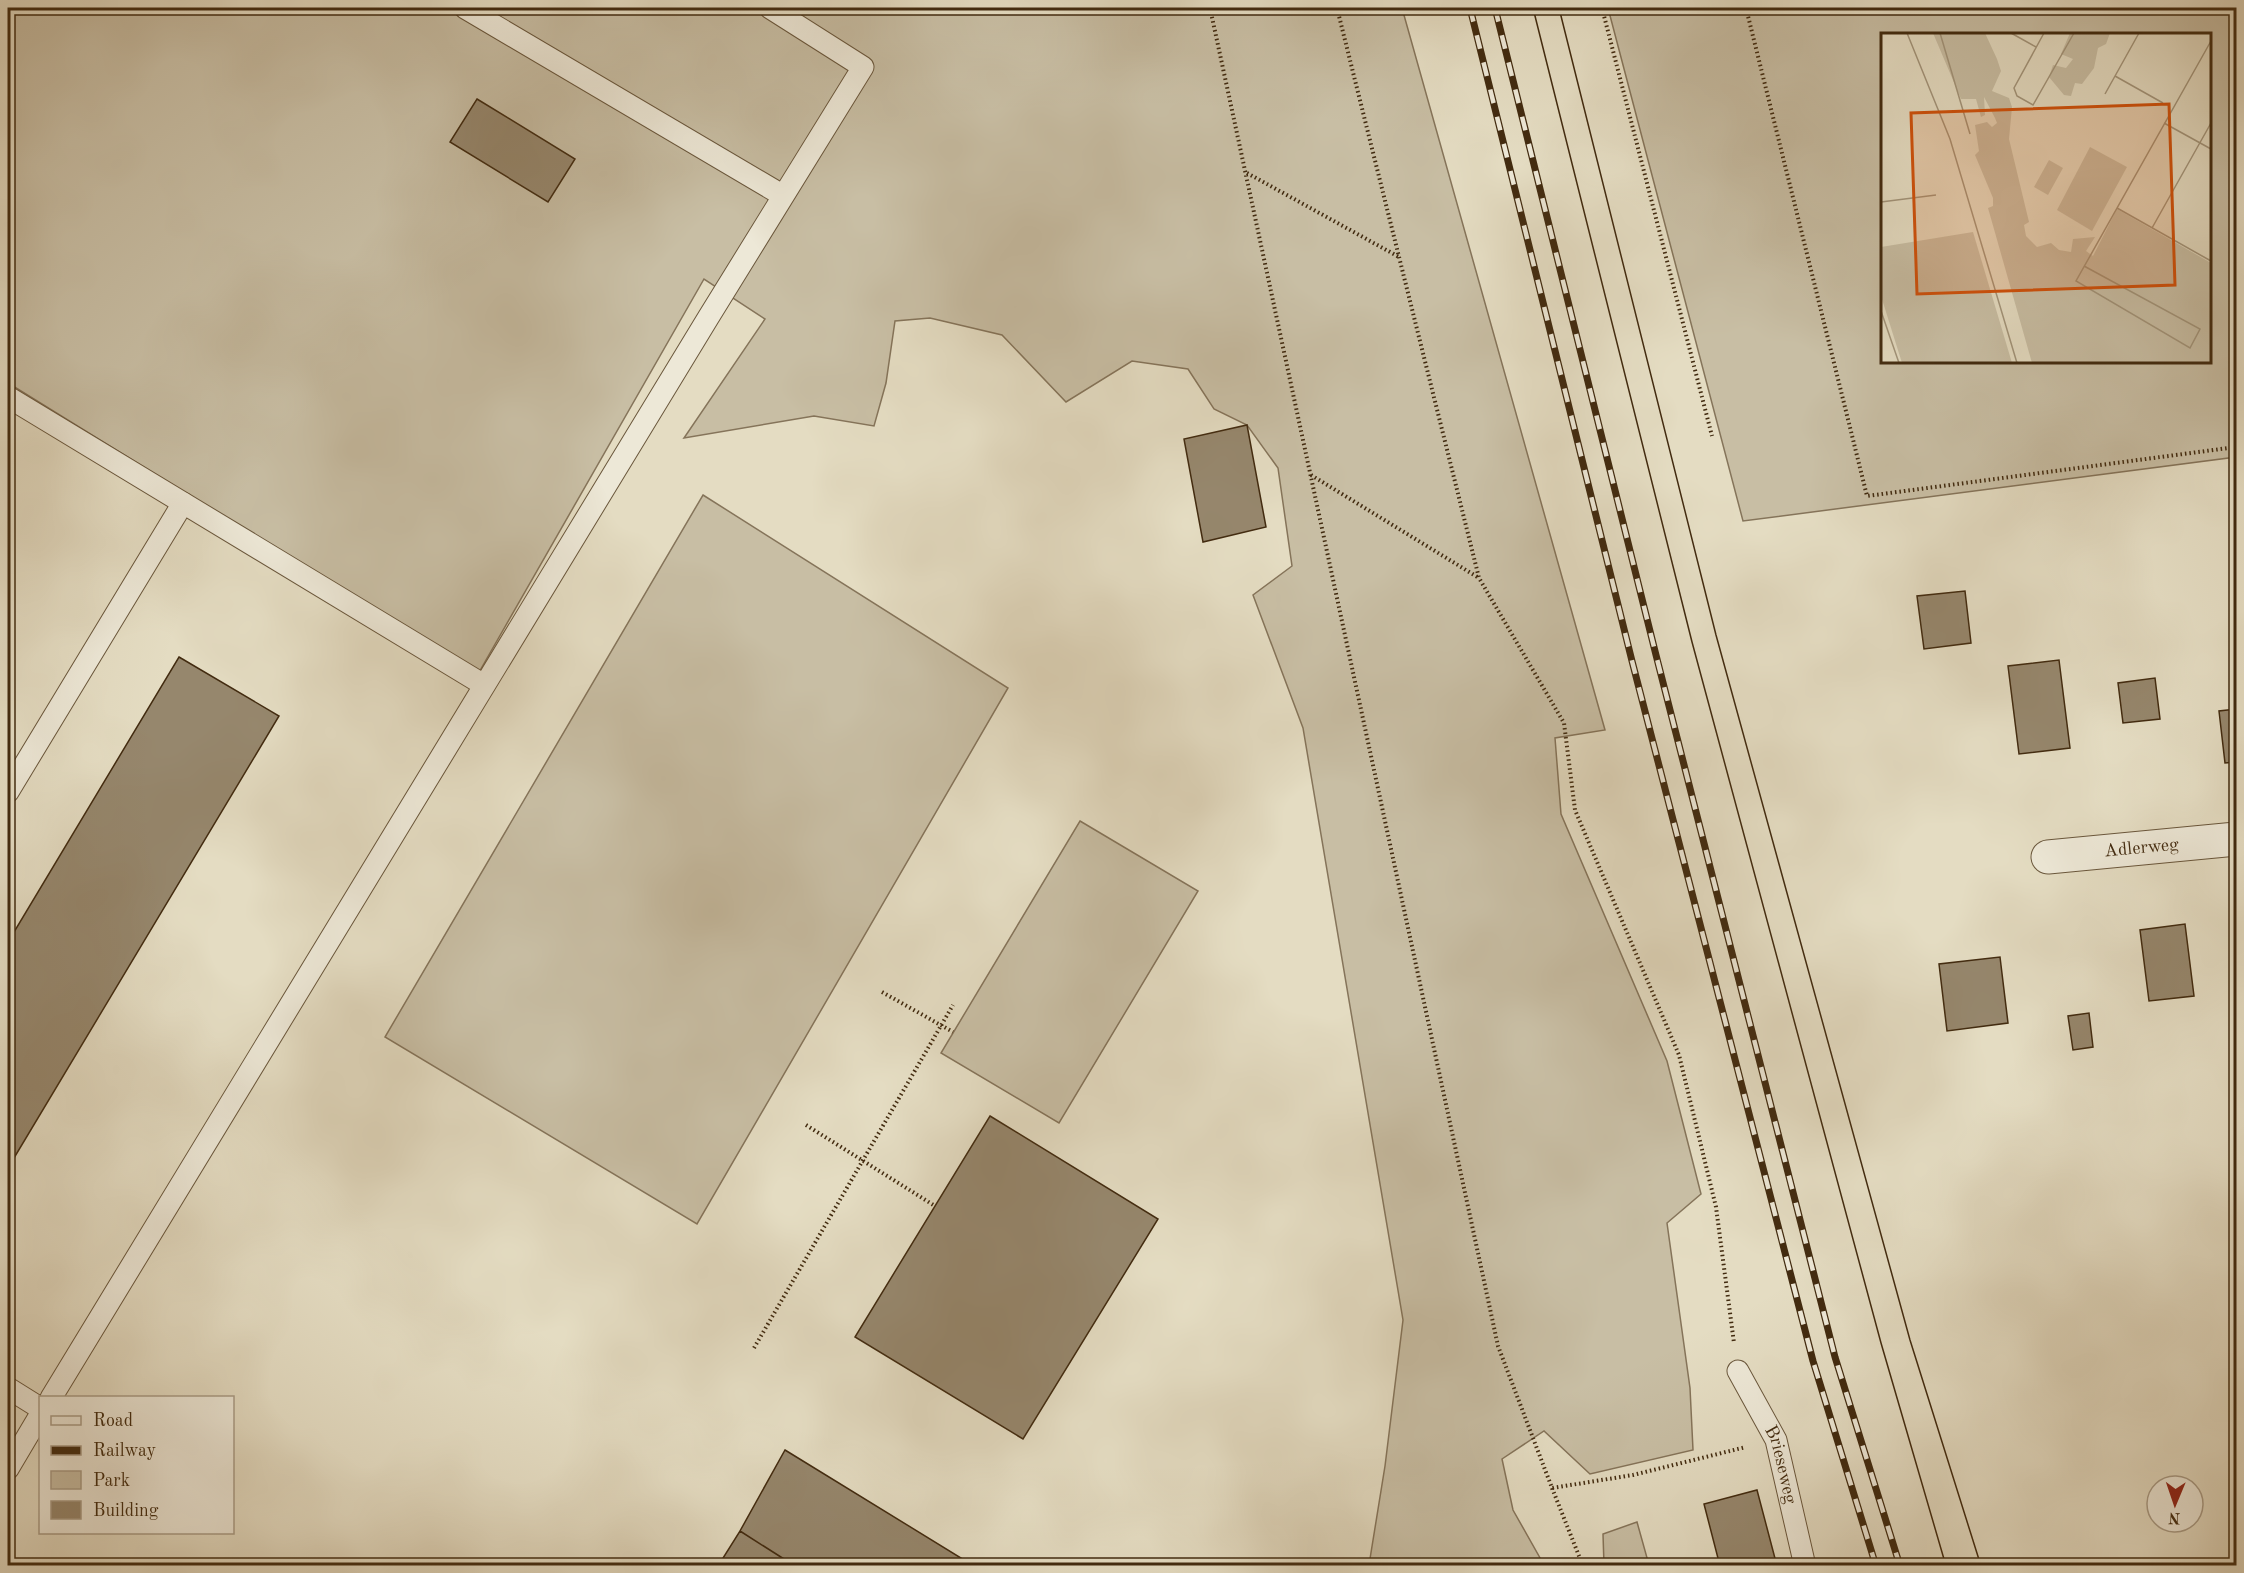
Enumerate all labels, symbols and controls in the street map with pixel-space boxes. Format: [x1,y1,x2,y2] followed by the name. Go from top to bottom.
[1881,33,2211,363] inset map
[2103,835,2180,861] street label: Adlerweg
[39,1396,234,1534] legend
[93,1412,133,1430] text: Road
[1761,1423,1799,1506] street label: Brieseweg
[93,1442,156,1460] text: Railway
[93,1472,130,1490] text: Park
[2145,1474,2205,1534] north arrow
[93,1502,159,1520] text: Building
[2167,1509,2181,1525] text: N

